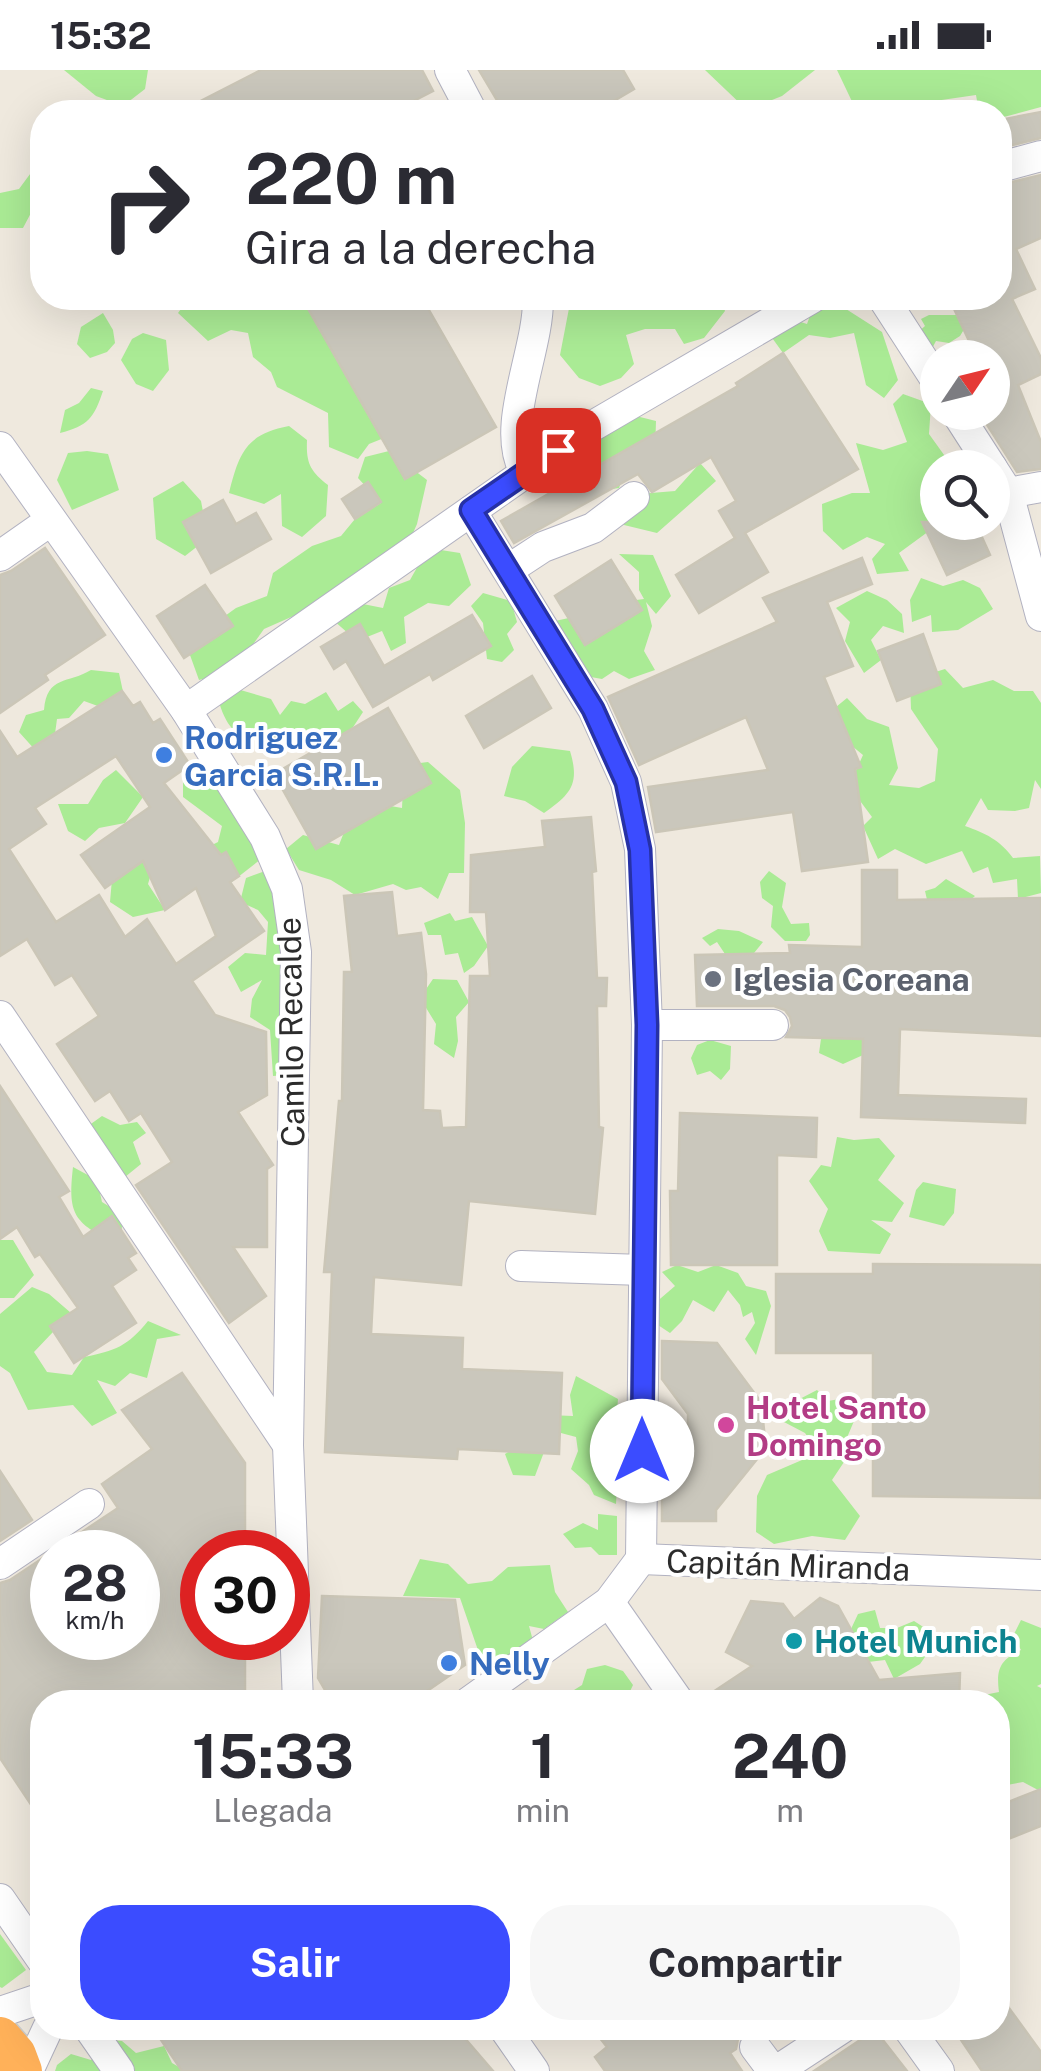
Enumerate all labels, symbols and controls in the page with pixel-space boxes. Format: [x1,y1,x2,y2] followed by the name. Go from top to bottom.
[50,13,152,58] text: 15:32
[245,137,458,220] text: 220 m
[80,140,210,270] icon: right
[245,221,596,274] text: Gira a la derecha
[920,340,1010,430] north arrow
[920,340,1010,540] map controls
[516,408,601,493] pin
[531,423,586,478] icon: arrive
[920,450,1010,540] button: search
[184,719,380,793] place label: Rodriguez Garcia S.R.L.
[153,744,175,766] marker: Rodriguez Garcia S.R.L.
[270,917,312,1147] street label: Camilo Recalde
[733,961,970,998] place label: Iglesia Coreana
[702,968,724,990] marker: Iglesia Coreana
[746,1389,927,1463] place label: Hotel Santo Domingo
[590,1399,694,1503] position arrow
[715,1414,737,1436] marker: Hotel Santo Domingo
[180,1530,310,1660] speed limit sign: 30
[665,1542,911,1588] street label: Capitán Miranda
[62,1553,128,1612] text: 28
[66,1605,124,1635] text: km/h
[814,1623,1017,1660] place label: Hotel Munich
[783,1630,805,1652] marker: Hotel Munich
[469,1645,550,1682] place label: Nelly
[438,1652,460,1674] marker: Nelly
[192,1721,354,1792] text: 15:33
[530,1721,556,1792] text: 1
[732,1721,848,1792] text: 240
[213,1792,333,1829] text: Llegada
[516,1792,570,1829] text: min
[776,1792,804,1829] text: m
[80,1905,510,2020] button: Salir
[530,1905,960,2020] button: Compartir

